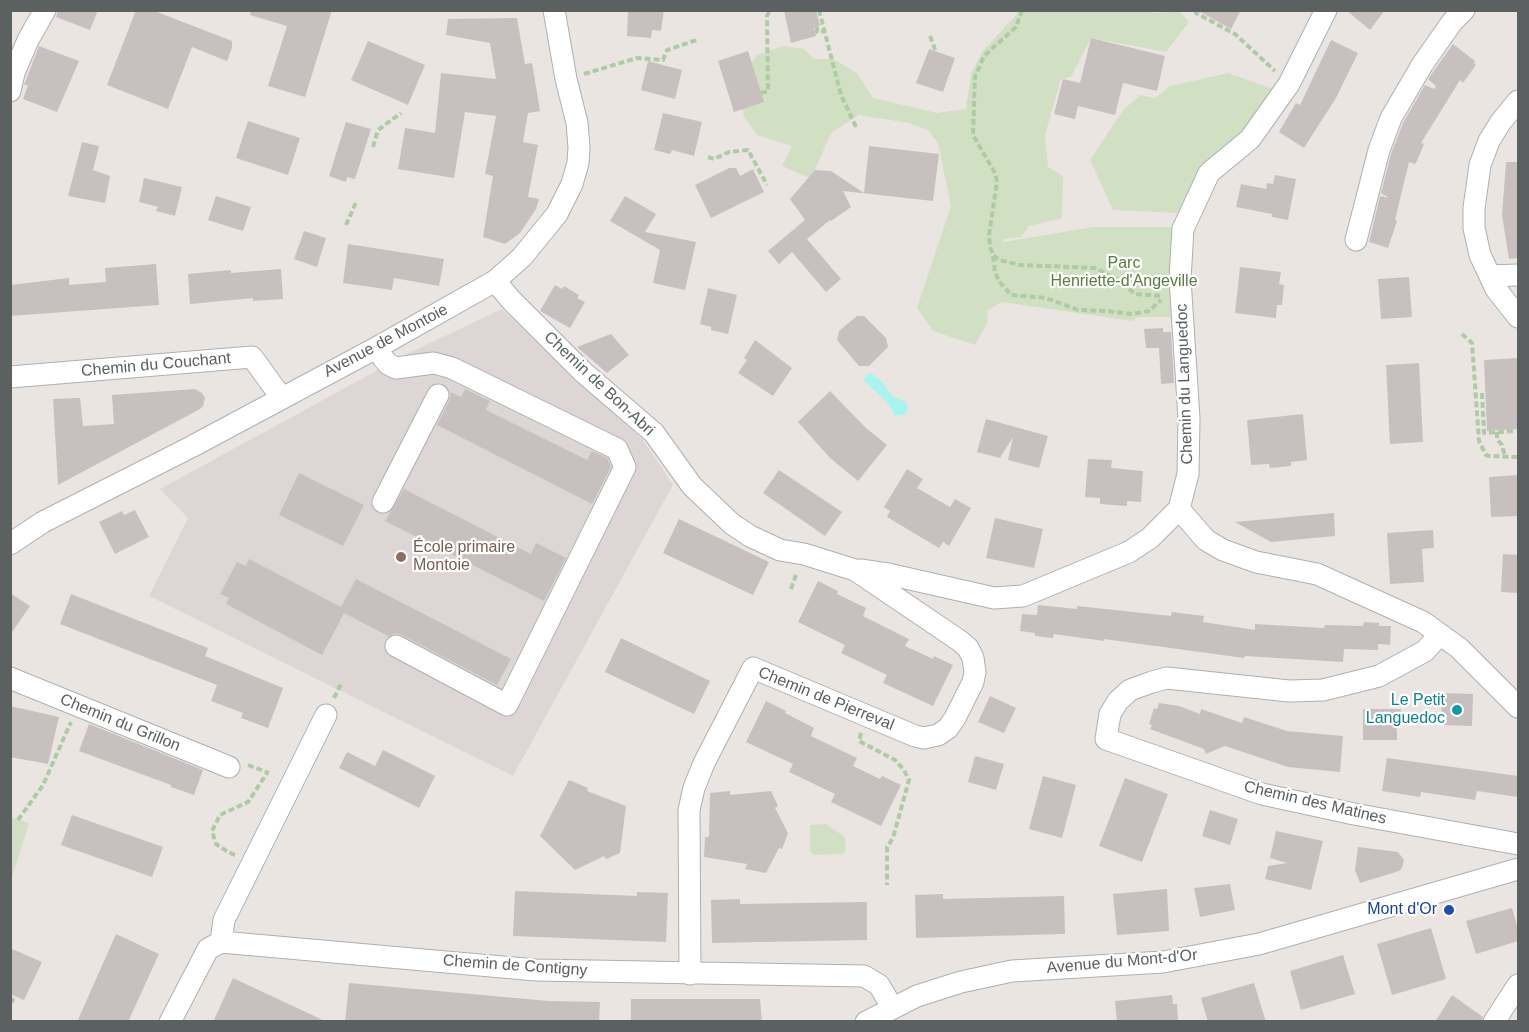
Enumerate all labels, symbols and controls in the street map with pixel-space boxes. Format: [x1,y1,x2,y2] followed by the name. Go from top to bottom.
[1050,254,1198,292] park label: Parc Henriette-d'Angeville
[321,300,451,382] street label: Avenue de Montoie
[1173,303,1197,465] street label: Chemin du Languedoc
[540,328,658,440] street label: Chemin de Bon-Abri
[80,349,232,381] street label: Chemin du Couchant
[413,538,515,576] place label: École primaire Montoie
[394,550,408,564] marker: École primaire Montoie
[755,663,897,735] street label: Chemin de Pierreval
[57,690,183,756] street label: Chemin du Grillon
[1366,691,1445,729] place label: Le Petit Languedoc
[1450,703,1464,717] marker: Le Petit Languedoc
[1242,777,1388,829] street label: Chemin des Matines
[1367,900,1437,920] place label: Mont d'Or
[1442,903,1456,917] marker: Mont d'Or
[1046,946,1198,978] street label: Avenue du Mont-d'Or
[442,951,588,981] street label: Chemin de Contigny

